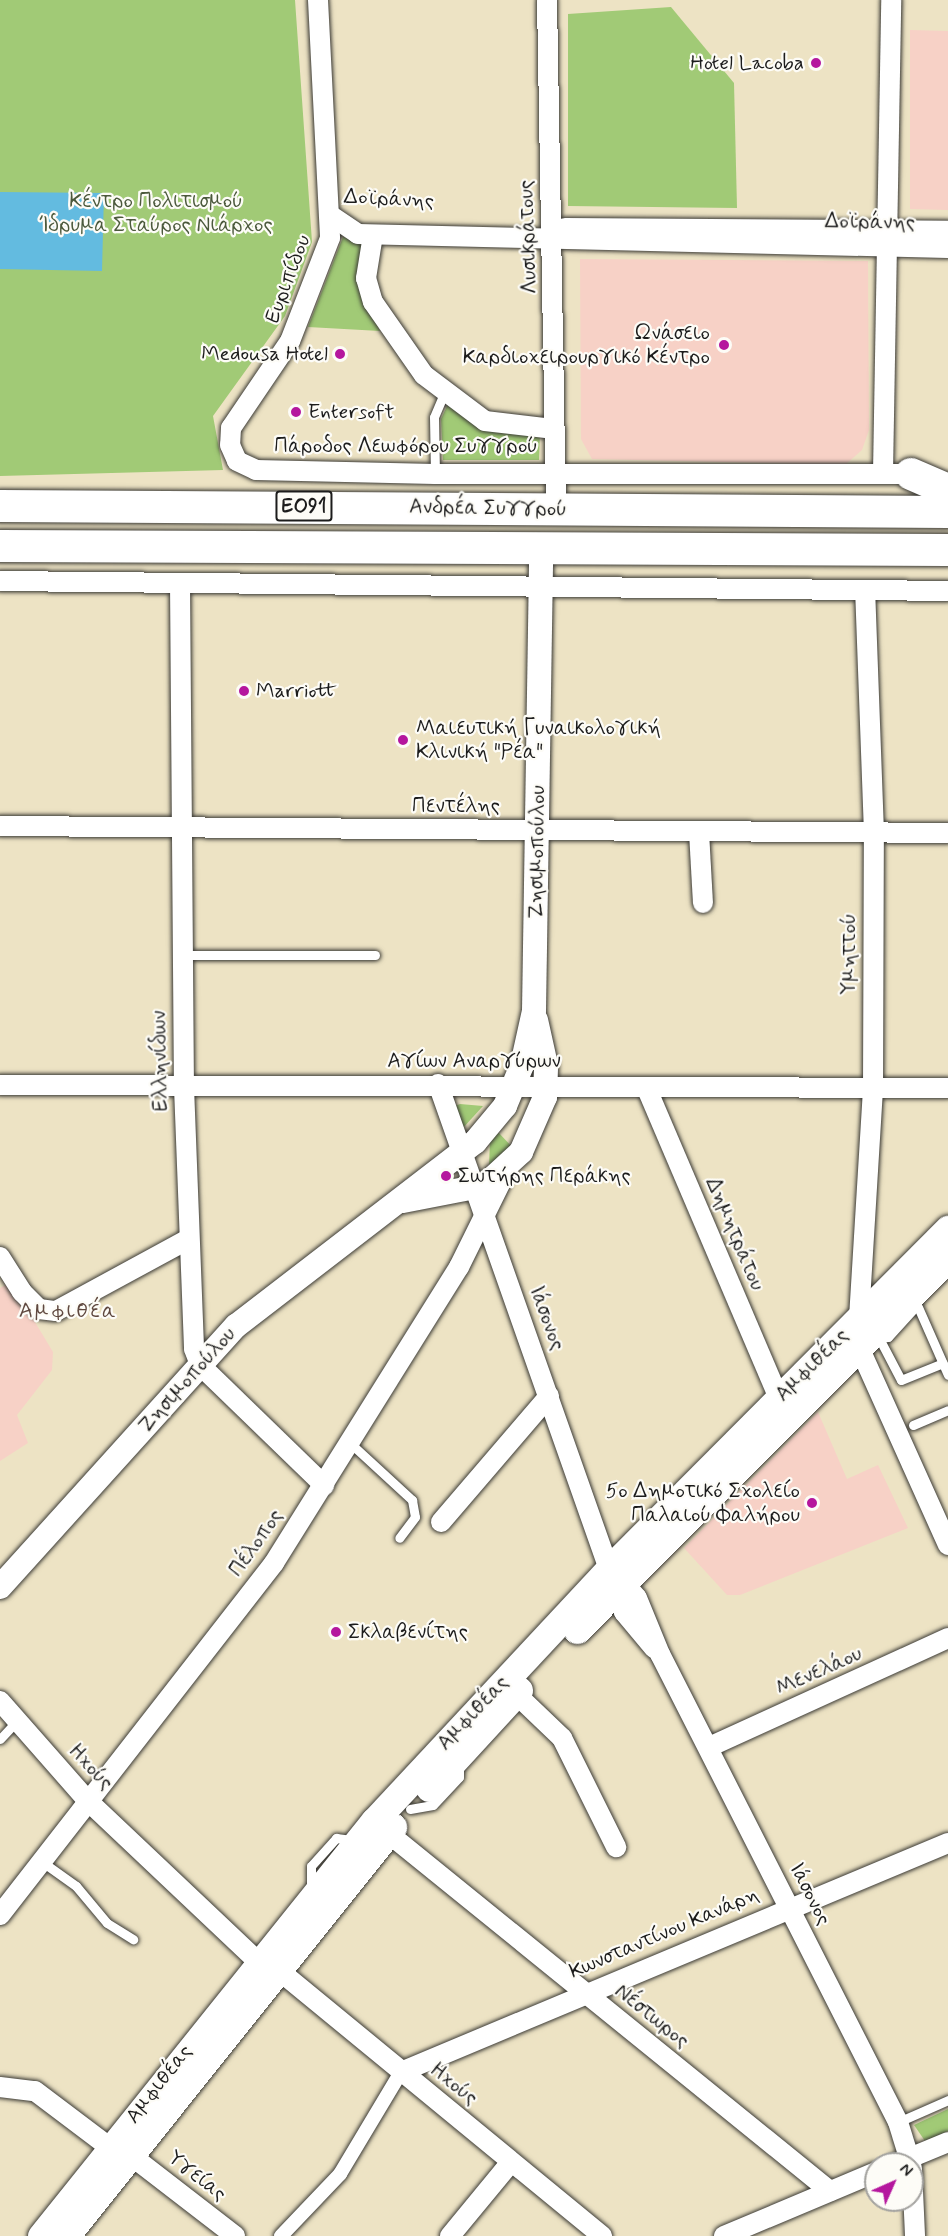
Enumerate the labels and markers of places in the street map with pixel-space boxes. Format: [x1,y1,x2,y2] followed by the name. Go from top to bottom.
[690,50,804,76] place label: Hotel Lacoba
[809,56,823,70] marker: Hotel Lacoba
[463,320,710,370] place label: Ωνάσειο Καρδιοχειρουργικό Κέντρο
[715,336,733,354] marker: Ωνάσειο Καρδιοχειρουργικό Κέντρο
[201,341,328,367] place label: Medousa Hotel
[333,347,347,361] marker: Medousa Hotel
[308,399,394,425] place label: Entersoft
[289,405,303,419] marker: Entersoft
[256,678,337,704] place label: Marriott
[237,684,251,698] marker: Marriott
[416,715,661,765] place label: Μαιευτική Γυναικολογική Κλινική "Ρέα"
[394,731,412,749] marker: Μαιευτική Γυναικολογική Κλινική "Ρέα"
[458,1163,631,1189] place label: Σωτήρης Περάκης
[439,1169,453,1183] marker: Σωτήρης Περάκης
[606,1478,800,1528] place label: 5ο Δημοτικό Σχολείο Παλαιού Φαλήρου
[805,1496,819,1510] marker: 5ο Δημοτικό Σχολείο Παλαιού Φαλήρου
[348,1619,468,1645] place label: Σκλαβενίτης
[329,1625,343,1639] marker: Σκλαβενίτης

